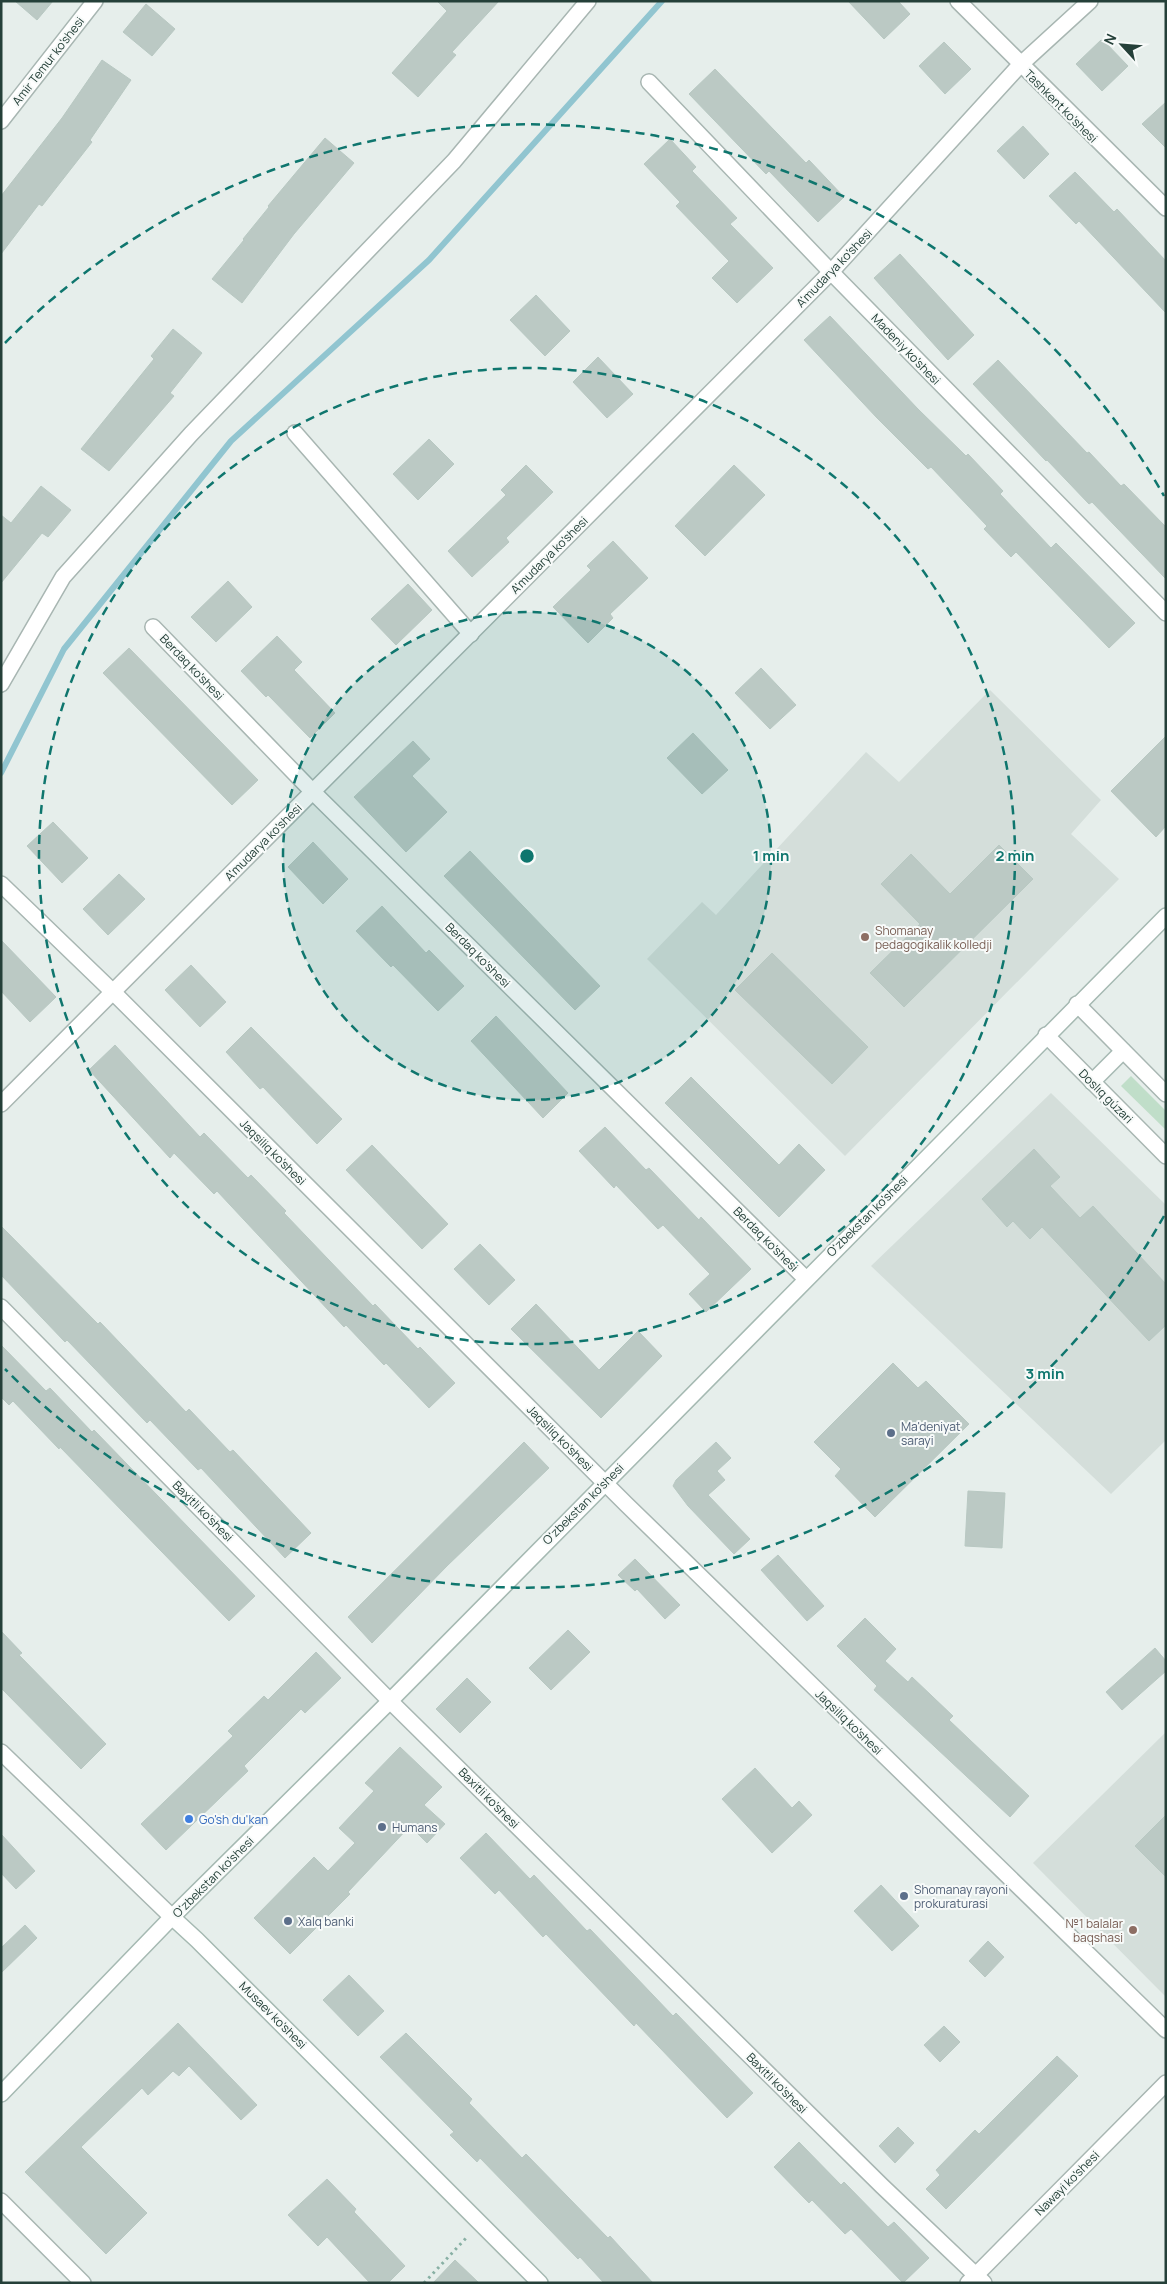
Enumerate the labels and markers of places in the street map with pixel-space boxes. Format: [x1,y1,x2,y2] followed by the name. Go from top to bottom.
[518,847,536,865] centre of rings
[875,922,992,953] place label: Shomanay pedagogikalik kolledji
[859,931,871,943] marker: Shomanay pedagogikalik kolledji
[901,1418,961,1449] place label: Ma'deniyat sarayi
[885,1427,897,1439] marker: Ma'deniyat sarayi
[199,1811,268,1828] place label: Go'sh du'kan
[183,1813,195,1825] marker: Go'sh du'kan
[392,1819,438,1836] place label: Humans
[376,1821,388,1833] marker: Humans
[914,1881,1008,1912] place label: Shomanay rayoni prokuraturasi
[898,1890,910,1902] marker: Shomanay rayoni prokuraturasi
[298,1913,354,1930] place label: Xalq banki
[282,1915,294,1927] marker: Xalq banki
[1066,1915,1124,1946] place label: №1 balalar baqshasi
[1127,1924,1139,1936] marker: №1 balalar baqshasi

